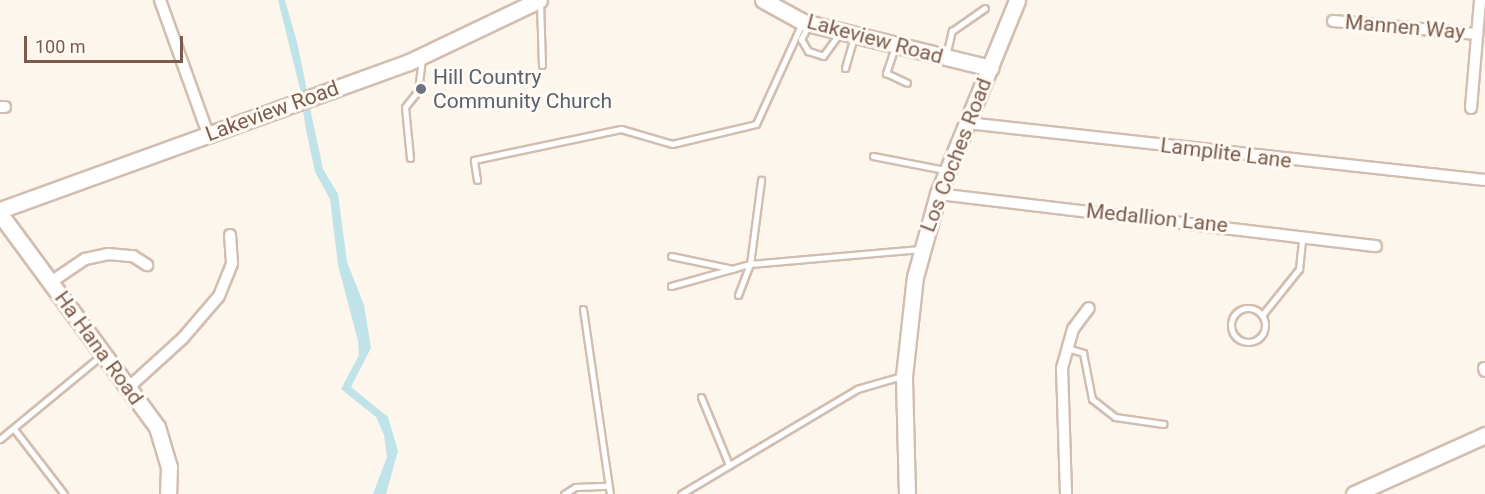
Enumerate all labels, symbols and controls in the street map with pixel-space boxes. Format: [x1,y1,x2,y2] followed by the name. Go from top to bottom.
[804,9,946,69] street label: Lakeview Road
[1344,9,1466,45] street label: Mannen Way
[27,24,186,62] scale bar
[35,36,86,57] text: 100 m
[433,64,612,114] place label: Hill Country Community Church
[915,74,997,236] street label: Los Coches Road
[202,75,342,147] street label: Lakeview Road
[414,82,428,96] marker: Hill Country Community Church
[1159,132,1293,174] street label: Lamplite Lane
[1085,198,1229,238] street label: Medallion Lane
[49,286,149,410] street label: Ha Hana Road

